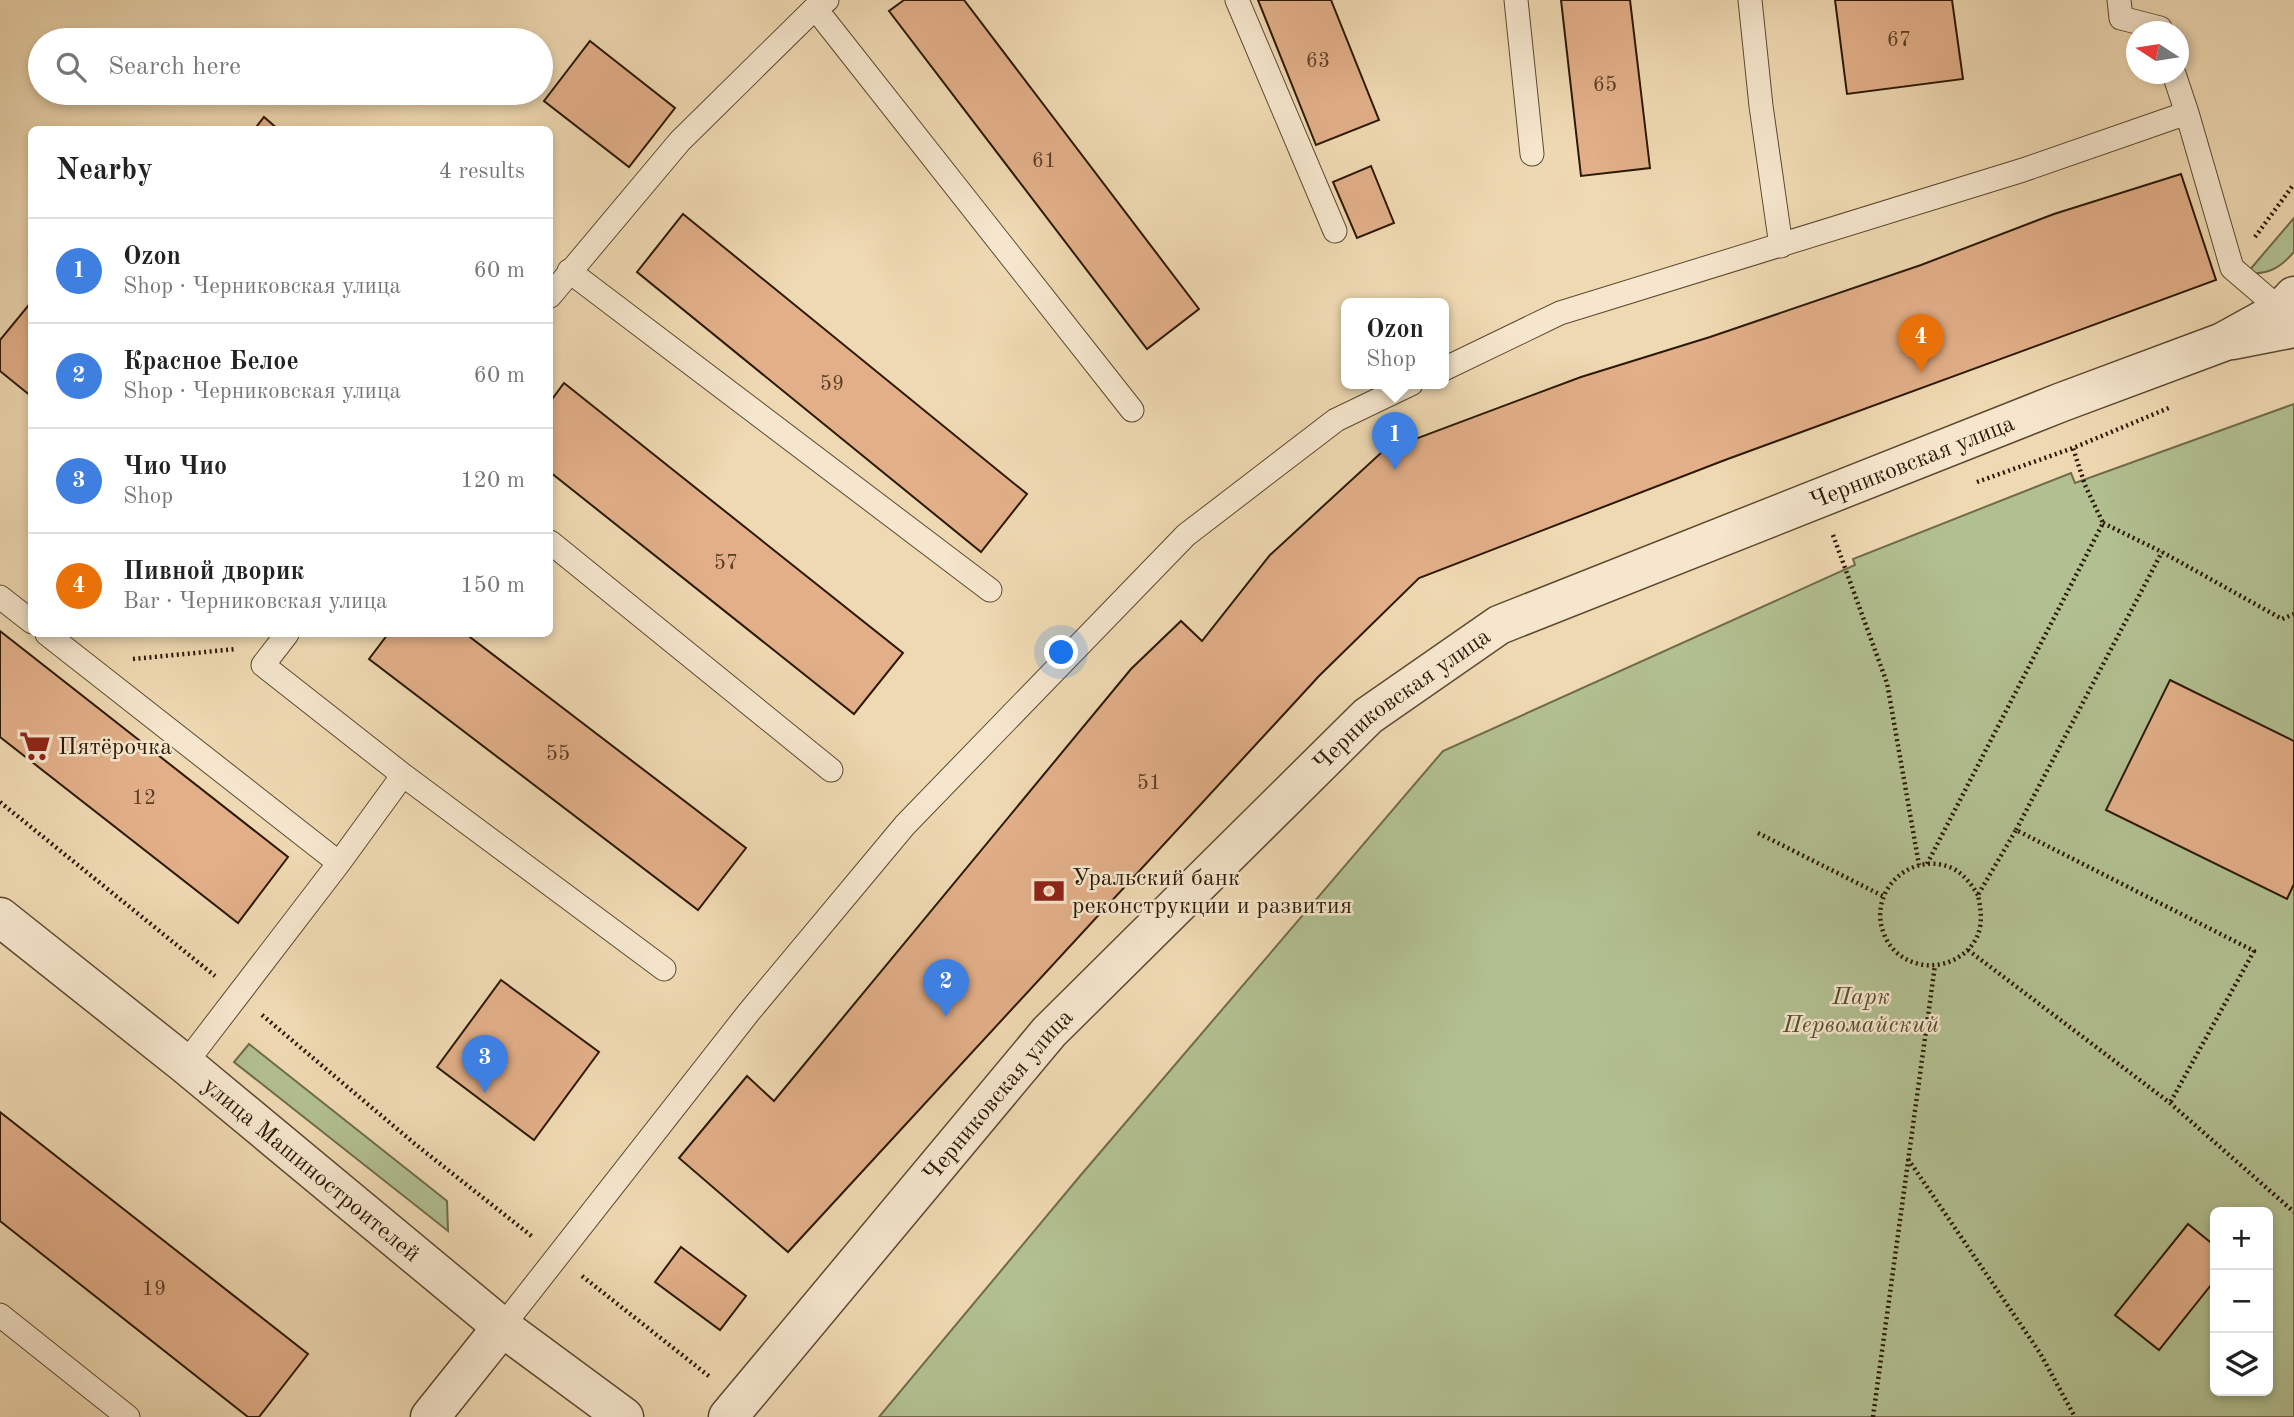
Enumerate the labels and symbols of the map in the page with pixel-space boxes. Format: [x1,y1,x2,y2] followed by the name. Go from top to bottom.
[2126,21,2189,84] north arrow
[1887,30,1911,51] house number: 67
[1306,51,1330,72] house number: 63
[1593,75,1617,96] house number: 65
[1032,151,1056,172] house number: 61
[1898,314,1944,372] pin: 4
[820,374,844,395] house number: 59
[1372,412,1418,470] pin: 1
[1807,412,2018,515] street label: Черниковская улица
[714,553,738,574] house number: 57
[1310,625,1496,777] street label: Черниковская улица
[1044,635,1078,669] your location
[18,729,52,763] supermarket icon: Пятёрочка
[58,736,172,760] place label: Пятёрочка
[546,744,570,765] house number: 55
[1137,773,1161,794] house number: 51
[132,788,156,809] house number: 12
[1072,867,1352,919] place label: Уральский банк реконструкции и развития
[1032,874,1066,908] bank icon: Уральский банк реконструкции и развития
[923,959,969,1017] pin: 2
[1782,986,1939,1038] park label: Парк Первомайский
[920,1005,1079,1187] street label: Черниковская улица
[462,1035,508,1093] pin: 3
[197,1074,424,1267] street label: улица Машиностроителей
[142,1279,166,1300] house number: 19

